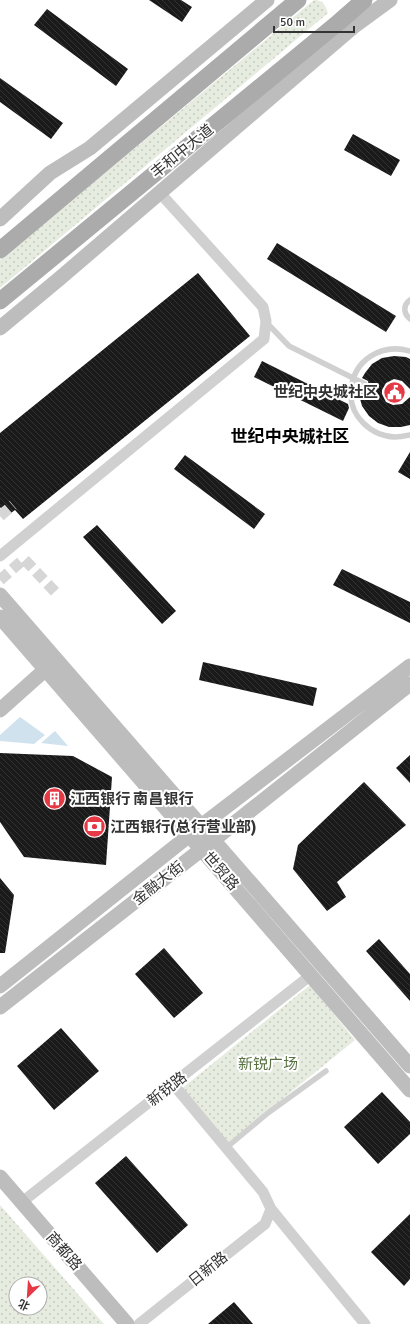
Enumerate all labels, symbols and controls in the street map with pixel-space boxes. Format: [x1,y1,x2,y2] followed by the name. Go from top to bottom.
[274,8,354,34] scale bar
[280,15,305,30] text: 50 m
[147,120,217,182] street label: 丰和中大道
[381,379,407,405] public building icon: 世纪中央城社区
[273,383,378,401] place label: 世纪中央城社区
[231,426,350,447] district label: 世纪中央城社区
[42,786,68,812] building icon: 江西银行 南昌银行
[70,790,193,808] place label: 江西银行 南昌银行
[82,814,108,840] bank icon: 江西银行(总行营业部)
[110,818,256,836] place label: 江西银行(总行营业部)
[199,848,243,894] street label: 世贸路
[129,857,187,909] street label: 金融大街
[238,1055,298,1073] park label: 新锐广场
[144,1068,190,1110] street label: 新锐路
[42,1228,86,1274] street label: 商都路
[185,1248,231,1290] street label: 日新路
[8,1276,48,1316] north arrow
[16,1296,32,1313] text: 北

